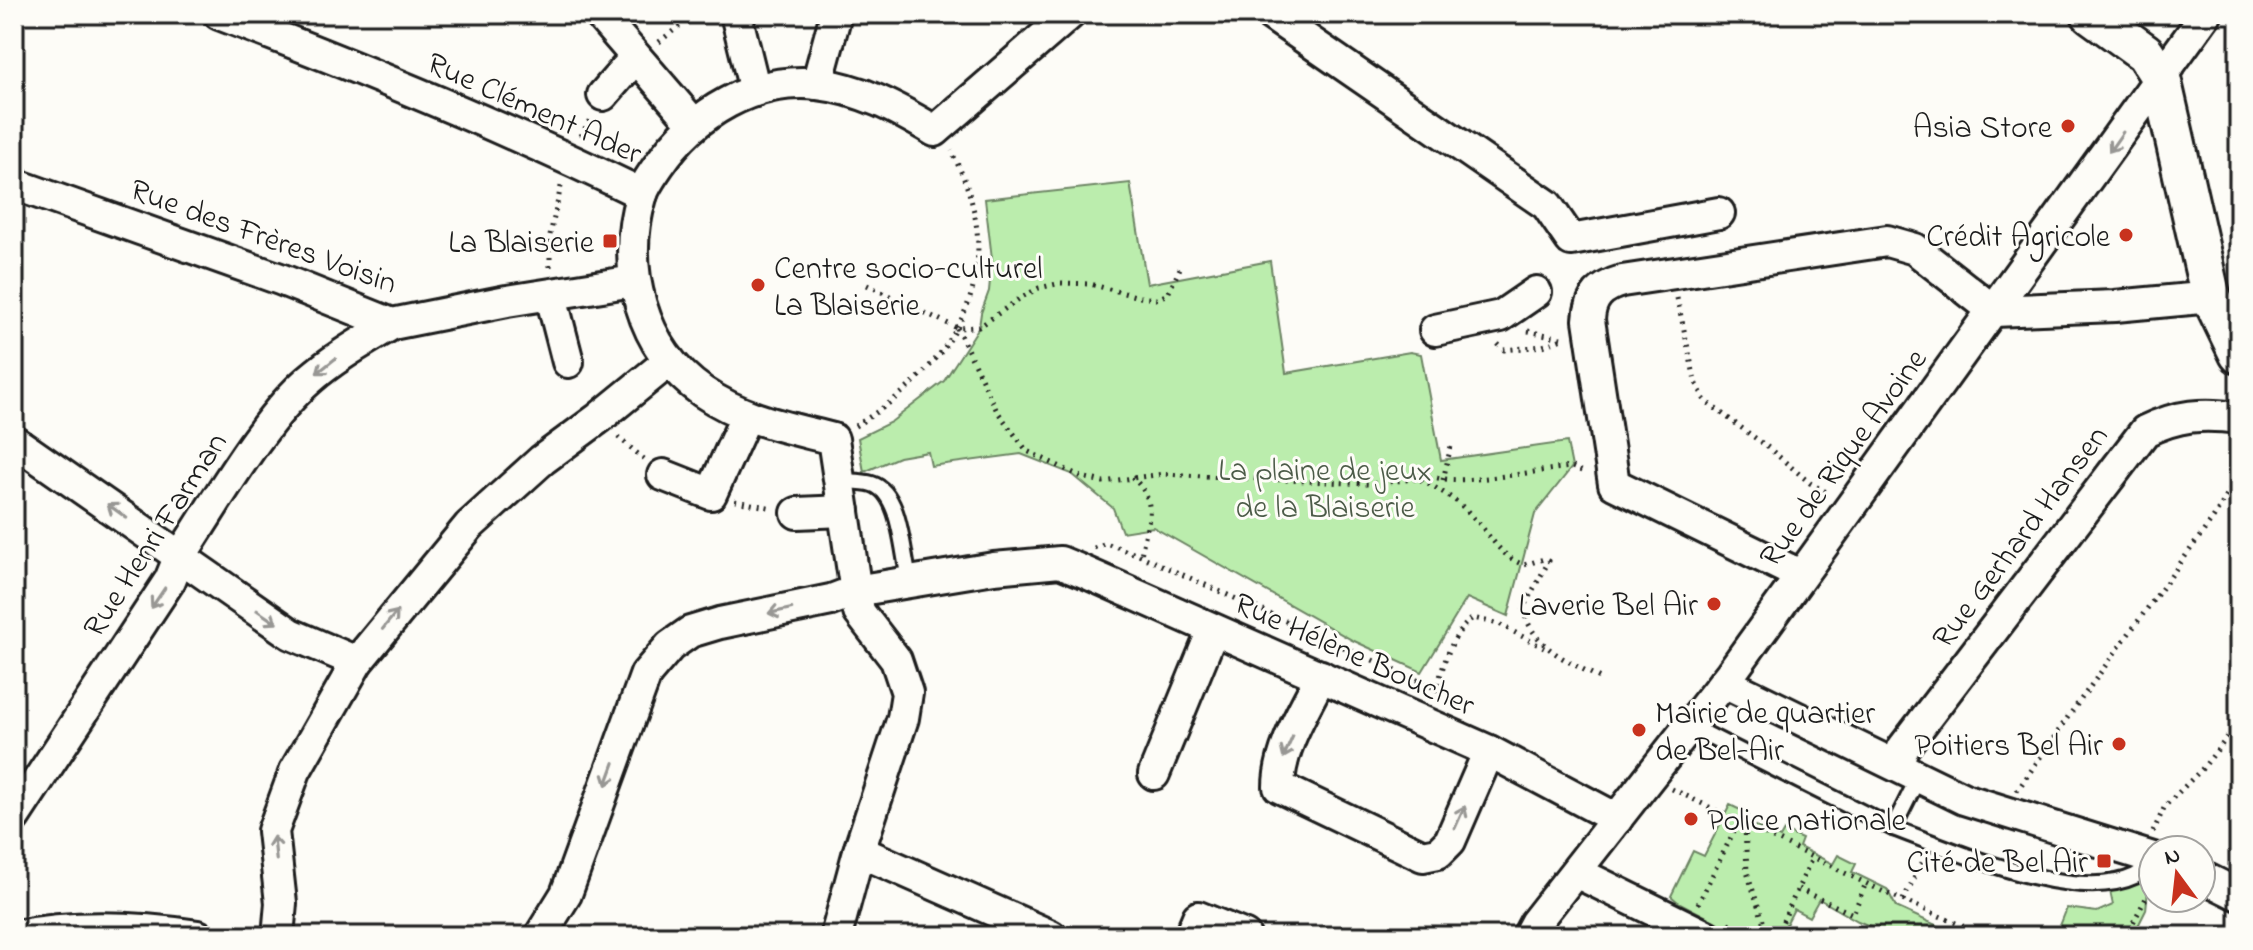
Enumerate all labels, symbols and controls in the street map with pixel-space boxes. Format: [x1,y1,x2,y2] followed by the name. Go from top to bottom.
[418,42,649,179] street label: Rue Clément Ader
[1913,106,2053,153] place label: Asia Store
[2059,117,2077,135] marker: Asia Store
[2108,130,2124,152] one-way arrow
[123,168,403,308] street label: Rue des Frères Voisin
[1926,215,2111,262] place label: Crédit Agricole
[448,221,595,268] place label: La Blaiserie
[2117,226,2135,244] marker: Crédit Agricole
[601,232,619,250] marker: La Blaiserie
[774,247,1043,331] place label: Centre socio-culturel La Blaiserie
[749,276,767,294] marker: Centre socio-culturel La Blaiserie
[1749,339,1941,578] street label: Rue de Rique Avoine
[316,358,337,375] one-way arrow
[1922,417,2122,660] street label: Rue Gerhard Hansen
[73,424,241,648] street label: Rue Henri Farman
[1218,449,1432,533] park label: La plaine de jeux de la Blaiserie
[106,503,128,519] one-way arrow
[1226,582,1482,730] street label: Rue Hélène Boucher
[1519,584,1698,631] place label: Laverie Bel Air
[150,586,166,608] one-way arrow
[1705,595,1723,613] marker: Laverie Bel Air
[767,604,793,619] one-way arrow
[255,609,277,625] one-way arrow
[382,610,399,631] one-way arrow
[1655,692,1875,776] place label: Mairie de quartier de Bel-Air
[1630,721,1648,739] marker: Mairie de quartier de Bel-Air
[1914,724,2103,771] place label: Poitiers Bel Air
[1280,734,1295,758] one-way arrow
[2110,735,2128,753] marker: Poitiers Bel Air
[601,761,616,786] one-way arrow
[1707,799,1907,846] place label: Police nationale
[1454,805,1469,830] one-way arrow
[1682,810,1700,828] marker: Police nationale
[2137,834,2217,914] north arrow
[268,835,283,862] one-way arrow
[2161,840,2184,875] text: N
[1907,841,2088,888] place label: Cité de Bel Air
[2095,852,2113,870] marker: Cité de Bel Air

